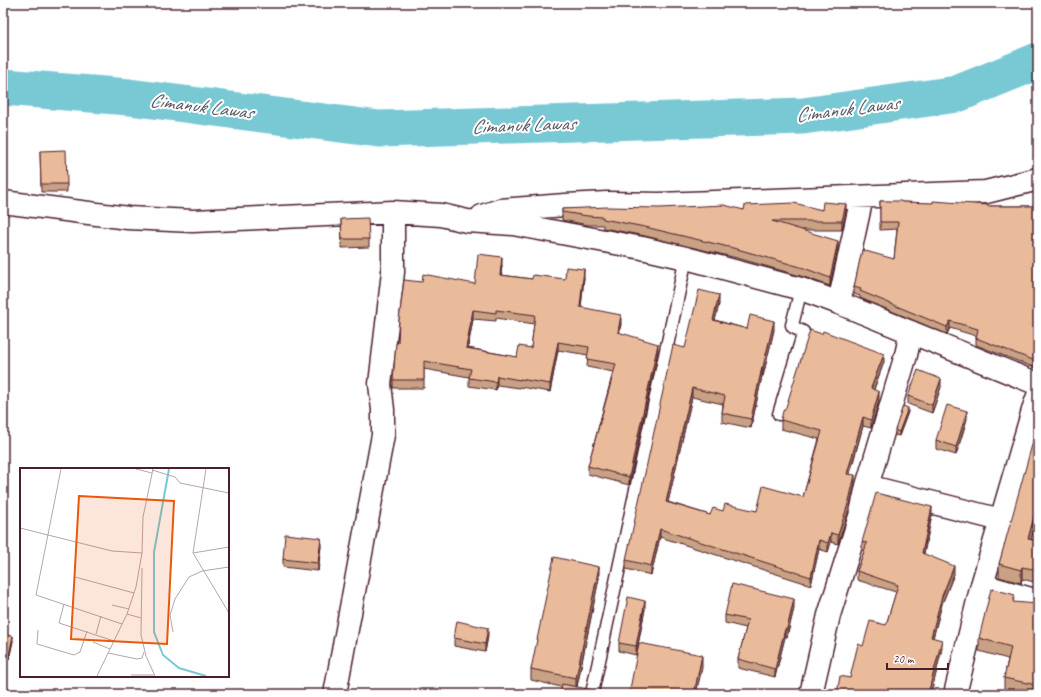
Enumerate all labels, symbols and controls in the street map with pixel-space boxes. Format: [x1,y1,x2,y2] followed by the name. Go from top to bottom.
[148,87,257,125] water label: Cimanuk Lawas
[794,90,903,128] water label: Cimanuk Lawas
[471,111,578,139] water label: Cimanuk Lawas
[20,468,229,677] inset map
[887,645,948,671] scale bar
[893,651,915,667] text: 20 m

